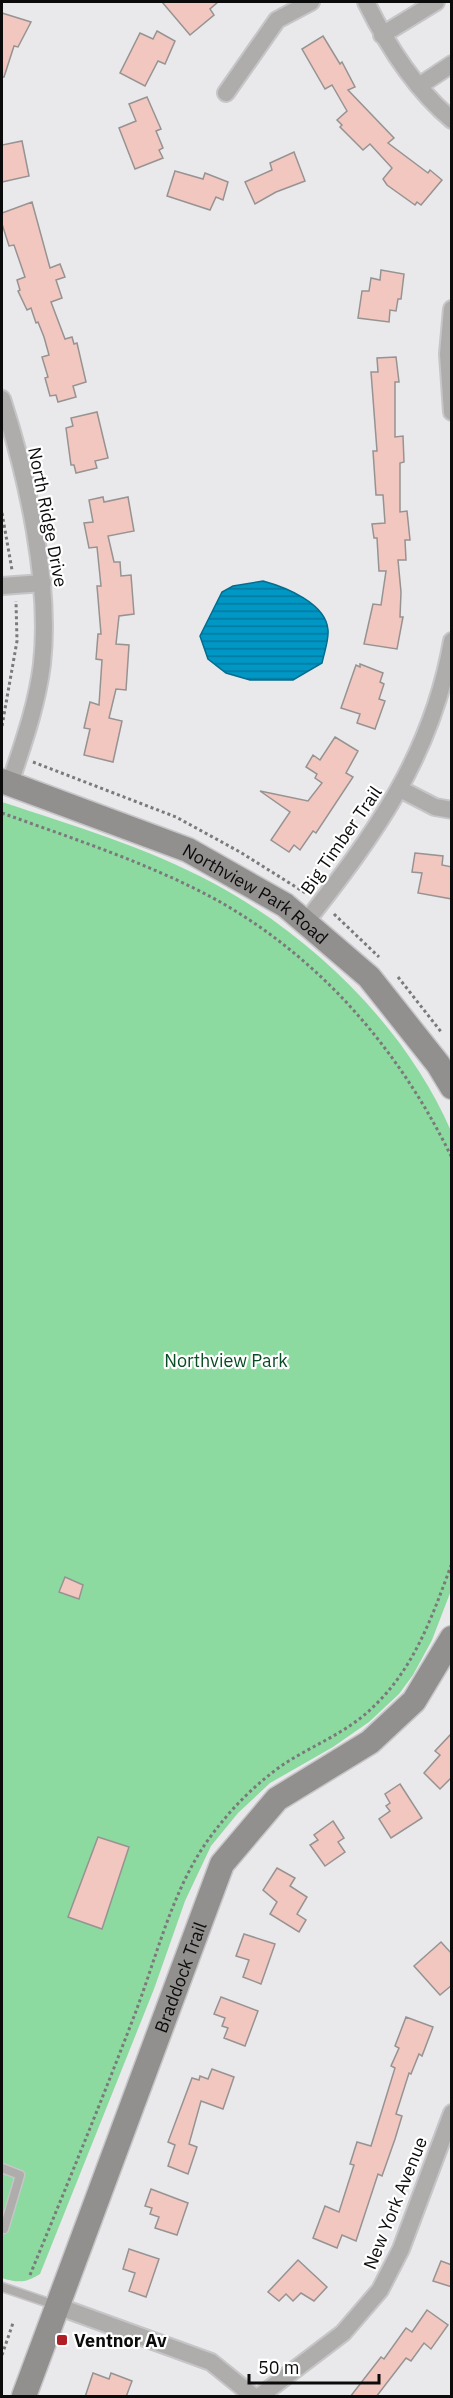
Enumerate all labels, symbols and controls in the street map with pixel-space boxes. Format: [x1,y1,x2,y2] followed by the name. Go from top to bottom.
[23,445,73,589] street label: North Ridge Drive
[295,781,387,899] street label: Big Timber Trail
[179,838,333,949] street label: Northview Park Road
[164,1349,288,1372] park label: Northview Park
[149,1918,211,2036] street label: Braddock Trail
[358,2133,432,2273] street label: New York Avenue
[74,2329,167,2352] place label: Ventnor Av
[55,2333,69,2347] marker: Ventnor Av
[249,2347,380,2385] scale bar
[258,2356,300,2379] text: 50 m

